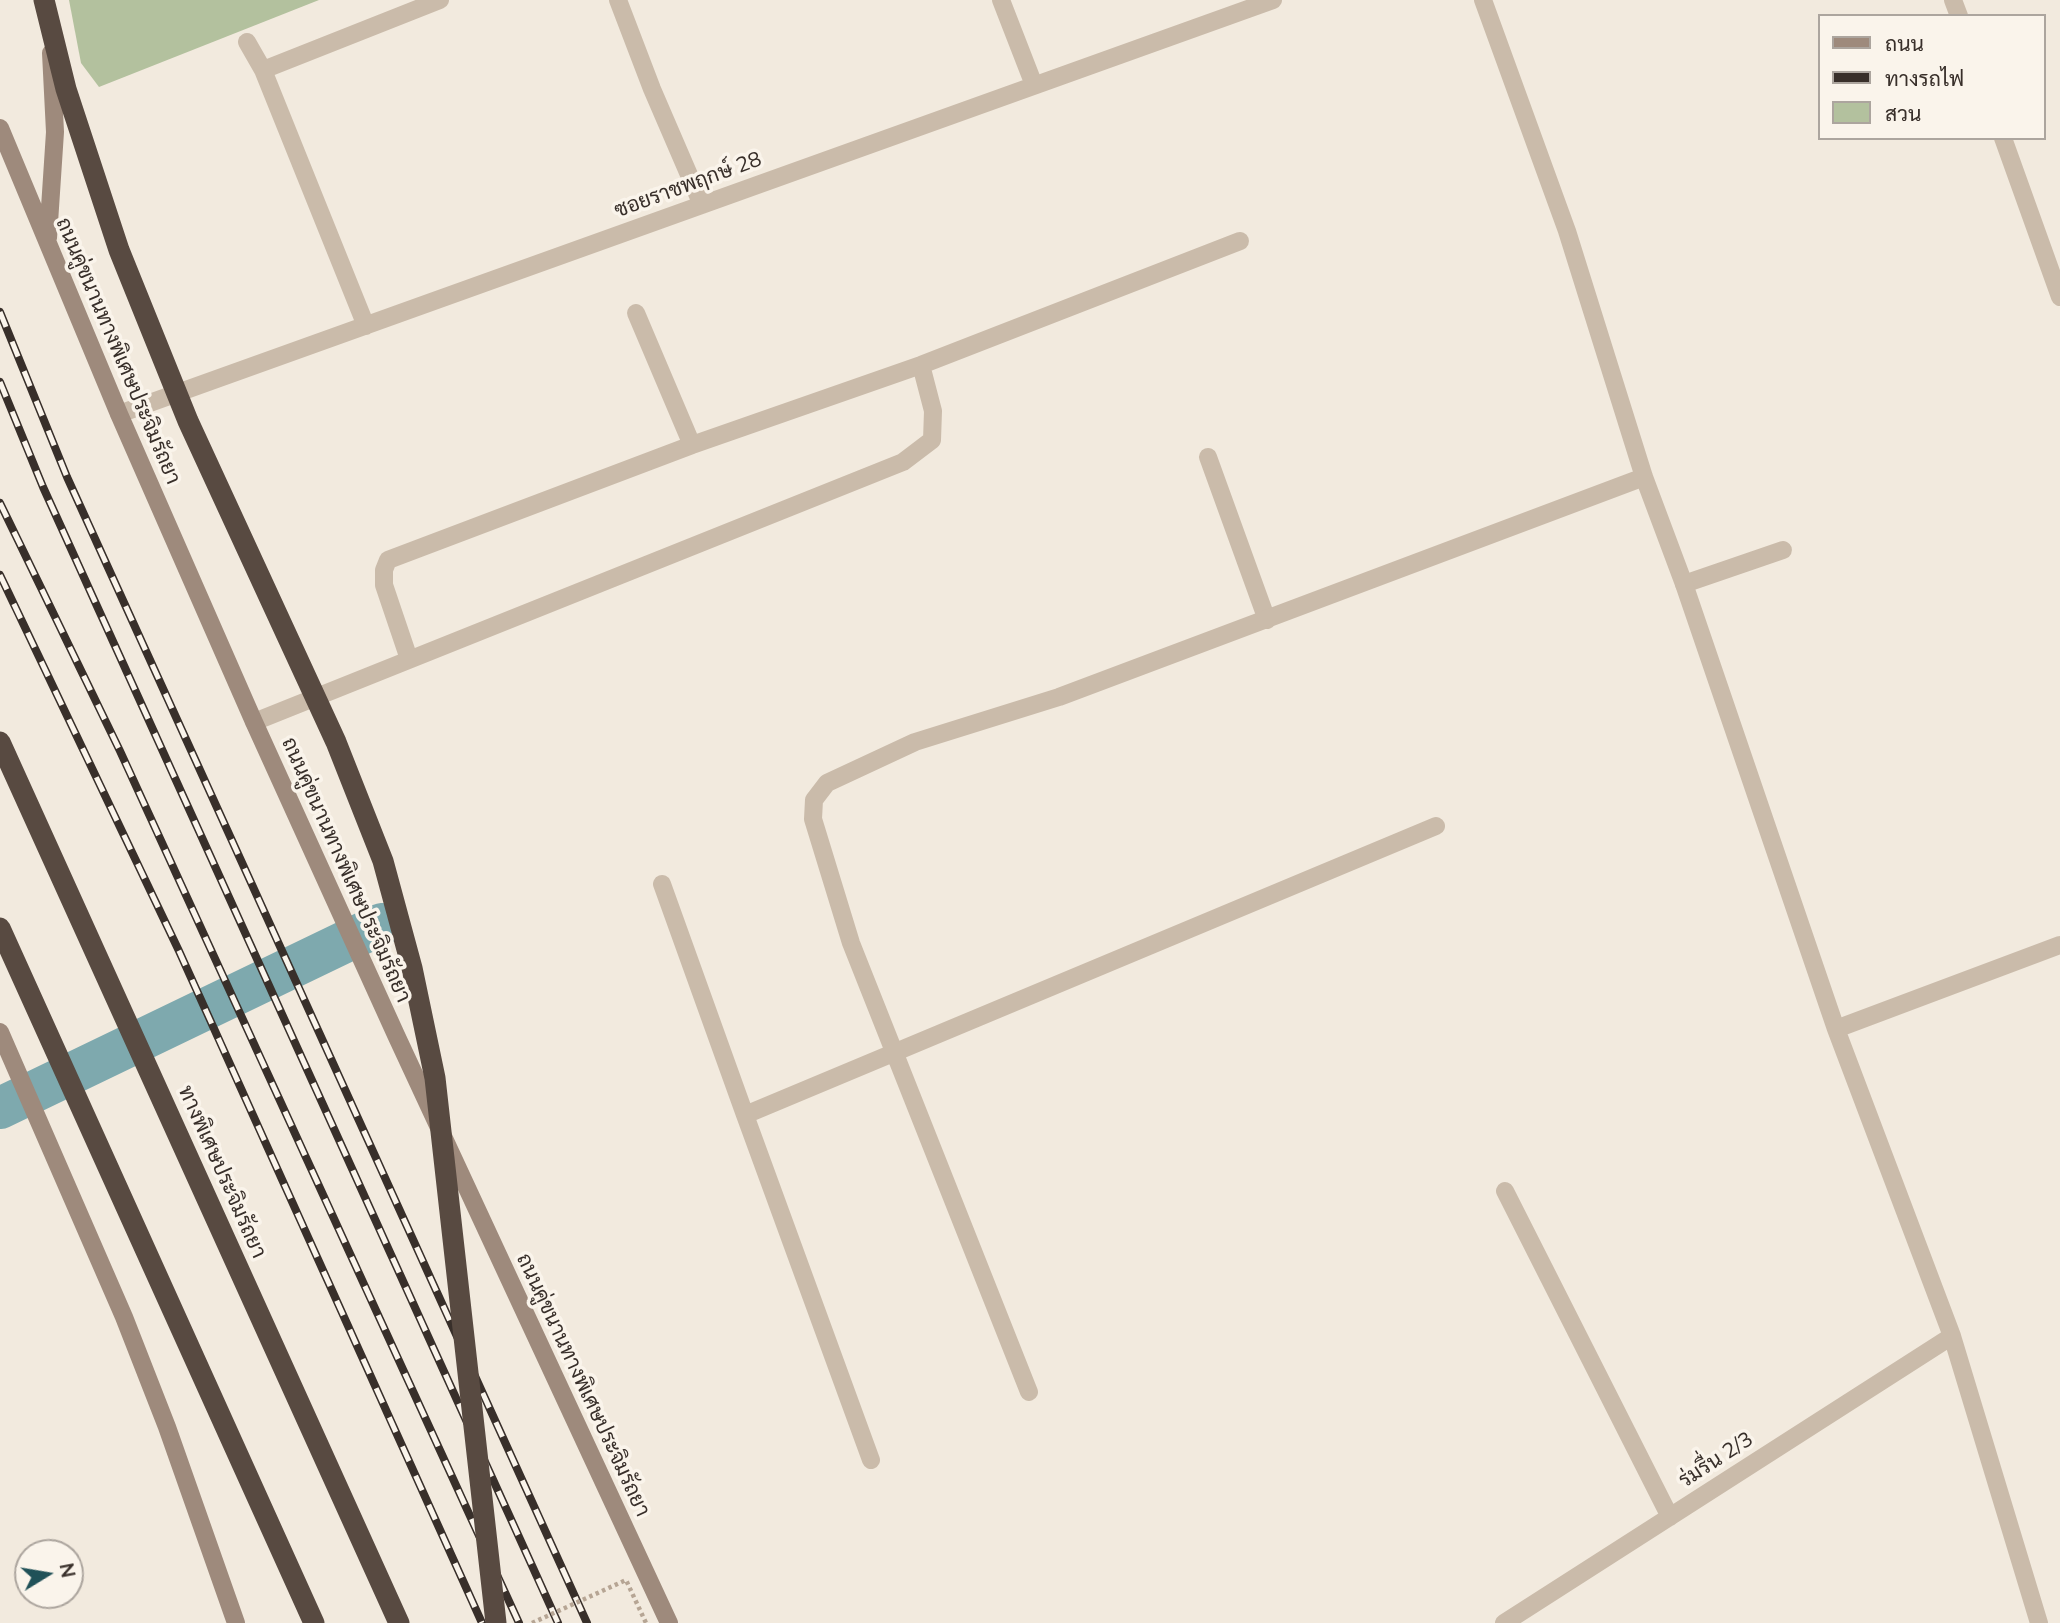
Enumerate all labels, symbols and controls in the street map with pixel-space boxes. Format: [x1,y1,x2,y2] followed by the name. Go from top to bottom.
[1818,14,2046,140] legend
[1885,30,1924,56] text: ถนน
[1885,65,1964,91] text: ทางรถไฟ
[1885,100,1921,126] text: สวน
[611,147,765,223] street label: ซอยราชพฤกษ์ 28
[50,214,186,488] street label: ถนนคู่ขนานทางพิเศษประจิมรัถยา
[276,734,416,1006] street label: ถนนคู่ขนานทางพิเศษประจิมรัถยา
[173,1082,271,1262] street label: ทางพิเศษประจิมรัถยา
[511,1249,655,1521] street label: ถนนคู่ขนานทางพิเศษประจิมรัถยา
[1674,1427,1758,1493] street label: ร่มรื่น 2/3
[14,1539,84,1609] north arrow
[54,1561,81,1580] text: N

